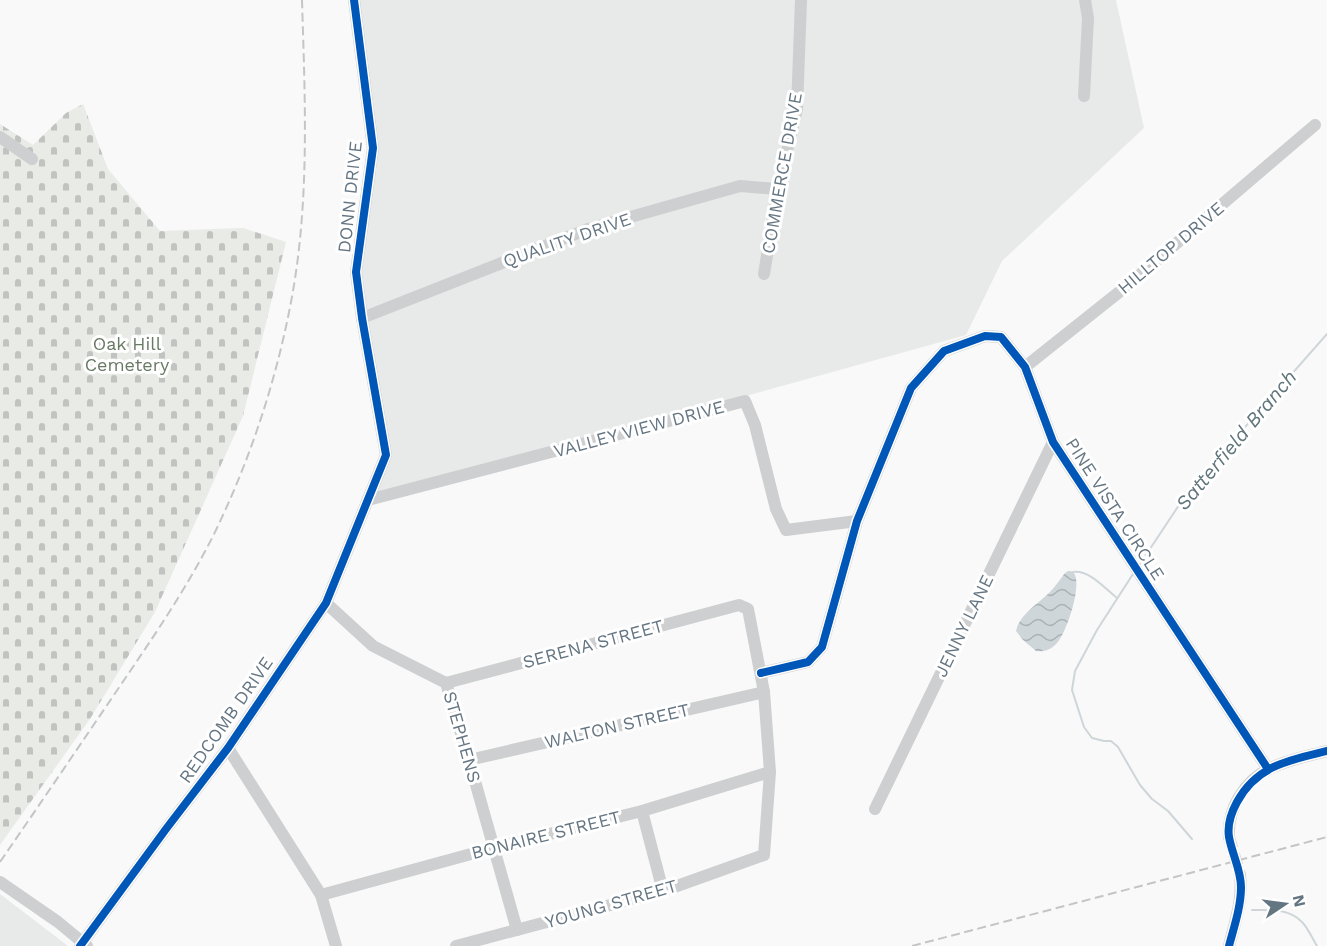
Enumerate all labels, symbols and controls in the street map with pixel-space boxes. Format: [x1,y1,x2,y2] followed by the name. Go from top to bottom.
[757,91,806,255] street label: COMMERCE DRIVE
[333,140,366,254] street label: DONN DRIVE
[1113,197,1228,298] street label: HILLTOP DRIVE
[500,208,633,271] street label: QUALITY DRIVE
[85,333,170,375] park label: Oak Hill Cemetery
[1170,365,1302,515] water label: Satterfield Branch
[551,396,726,461] street label: VALLEY VIEW DRIVE
[1062,434,1169,584] street label: PINE VISTA CIRCLE
[930,571,997,680] street label: JENNY LANE
[520,615,666,672] street label: SERENA STREET
[174,653,277,787] street label: REDCOMB DRIVE
[439,689,485,785] street label: STEPHENS
[542,699,691,752] street label: WALTON STREET
[469,806,623,863] street label: BONAIRE STREET
[1255,874,1315,934] north arrow
[542,875,679,932] street label: YOUNG STREET
[1289,893,1310,909] text: N

